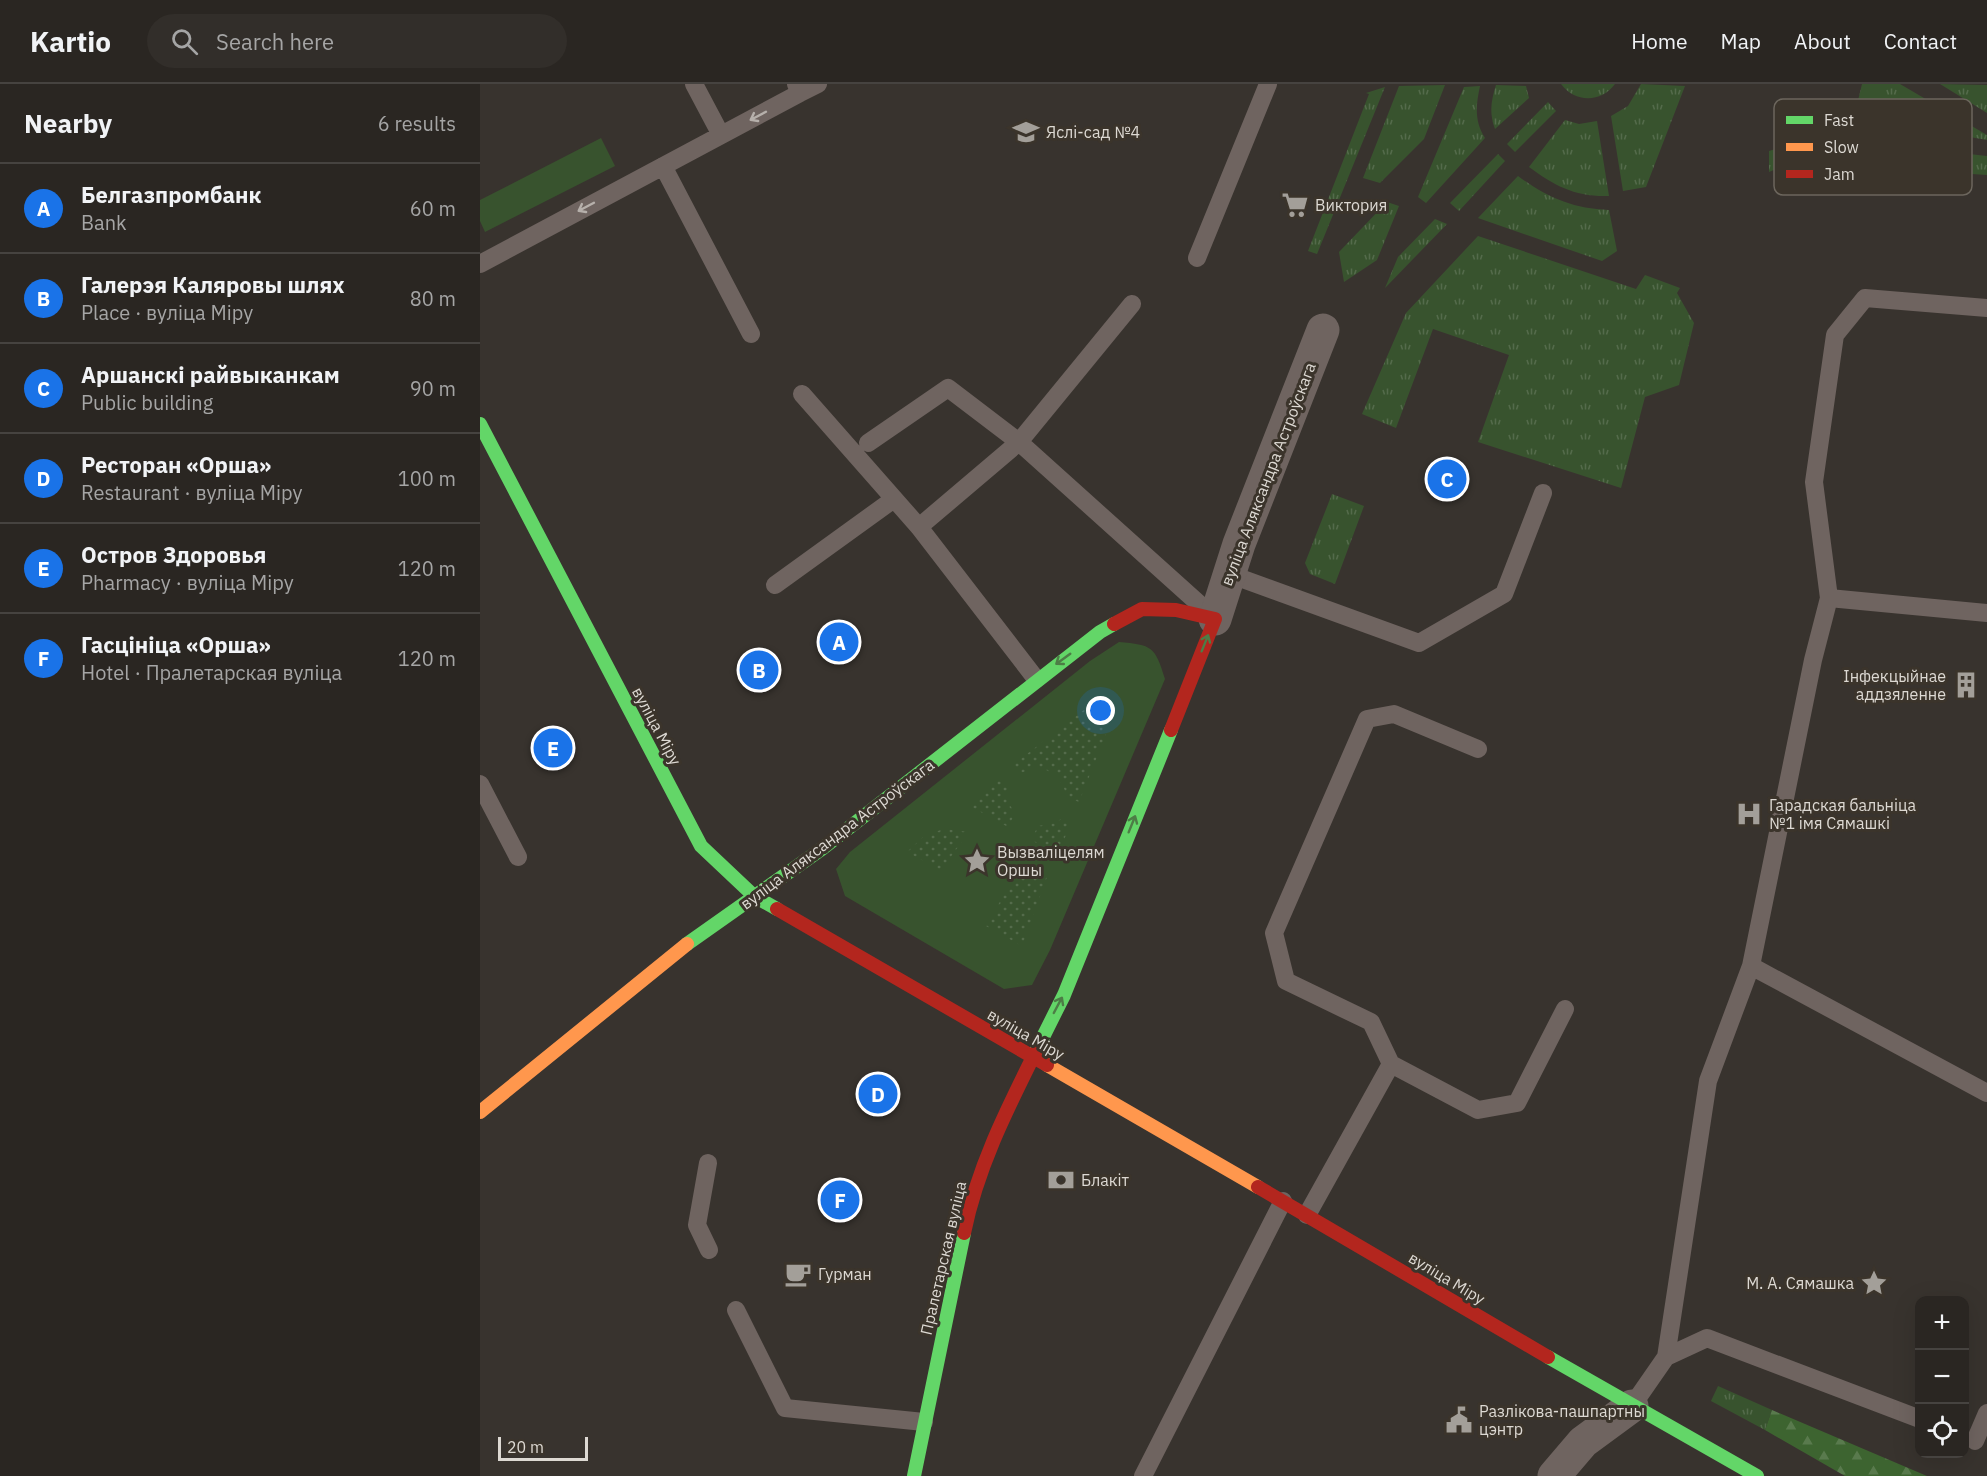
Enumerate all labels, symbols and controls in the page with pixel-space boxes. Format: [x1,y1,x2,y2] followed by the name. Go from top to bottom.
[147,14,567,68] search box
[30,23,111,60] text: Kartio
[168,25,201,58] icon: search
[216,27,334,56] text: Search here
[1631,27,1688,55] text: Home
[1721,27,1761,55] text: Map
[1794,27,1851,55] text: About
[1884,27,1957,55] text: Contact
[1774,99,1972,195] legend
[24,106,112,140] text: Nearby
[378,110,456,137] text: 6 results
[750,110,767,122] one-way arrow
[1824,110,1854,130] text: Fast
[1011,117,1041,147] school or university icon: Яслі-сад №4
[1046,122,1140,142] place label: Яслі-сад №4
[1824,137,1859,157] text: Slow
[1824,164,1855,184] text: Jam
[81,180,261,209] text: Белгазпромбанк
[1280,190,1310,220] supermarket icon: Виктория
[37,195,50,222] text: A
[410,195,456,222] text: 60 m
[1315,195,1387,215] place label: Виктория
[578,201,595,213] one-way arrow
[81,209,127,236] text: Bank
[81,270,345,299] text: Галерэя Каляровы шлях
[37,285,50,312] text: B
[410,285,456,312] text: 80 m
[81,299,253,326] text: Place · вуліца Міру
[1216,359,1320,588] street label: вуліца Аляксандра Астроўскага
[81,360,340,389] text: Аршанскі райвыканкам
[37,375,50,402] text: C
[410,375,456,402] text: 90 m
[81,389,213,416] text: Public building
[81,450,271,479] text: Ресторан «Орша»
[1428,456,1466,502] pin: C
[37,465,50,492] text: D
[398,465,456,492] text: 100 m
[81,479,303,506] text: Restaurant · вуліца Міру
[81,540,266,569] text: Остров Здоровья
[37,555,50,582] text: E
[398,555,456,582] text: 120 m
[81,569,294,596] text: Pharmacy · вуліца Міру
[820,620,858,664] pin: A
[81,630,271,659] text: Гасцініца «Орша»
[1200,635,1211,653] one-way arrow
[38,645,49,672] text: F
[398,645,456,672] text: 120 m
[740,648,778,692] pin: B
[1055,653,1071,666] one-way arrow
[81,659,342,686] text: Hotel · Пралетарская вуліца
[1843,666,1946,704] place label: Інфекцыйнае аддзяленне
[1951,670,1981,700] building icon: Інфекцыйнае аддзяленне
[628,683,686,769] street label: вуліца Міру
[1086,696,1115,725] your location
[534,726,572,770] pin: E
[736,754,938,913] street label: вуліца Аляксандра Астроўскага
[1769,795,1917,833] place label: Гарадская бальніца №1 імя Сямашкі
[1734,799,1764,829] hospital icon: Гарадская бальніца №1 імя Сямашкі
[1127,816,1138,834] one-way arrow
[997,842,1105,880] place label: Вызваліцелям Оршы
[962,846,992,876] place icon: Вызваліцелям Оршы
[1053,996,1065,1014] one-way arrow
[984,1004,1068,1064] street label: вуліца Міру
[858,1072,898,1116] pin: D
[1046,1165,1076,1195] bank icon: Блакіт
[1081,1170,1130,1190] place label: Блакіт
[820,1178,860,1222] pin: F
[916,1179,971,1337] street label: Пралетарская вуліца
[1405,1247,1489,1309] street label: вуліца Міру
[783,1259,813,1289] cafe icon: Гурман
[818,1264,872,1284] place label: Гурман
[1859,1268,1889,1298] place icon: М. А. Сямашка
[1746,1273,1854,1293] place label: М. А. Сямашка
[1915,1296,1969,1458] map controls
[1915,1296,1969,1350] button: +
[1915,1350,1969,1404] button: −
[1479,1401,1645,1439] place label: Разлікова-пашпартны цэнтр
[1915,1404,1969,1458] button: locate
[1444,1405,1474,1435] public building icon: Разлікова-пашпартны цэнтр
[498,1434,588,1462] scale bar
[507,1437,544,1457] text: 20 m

